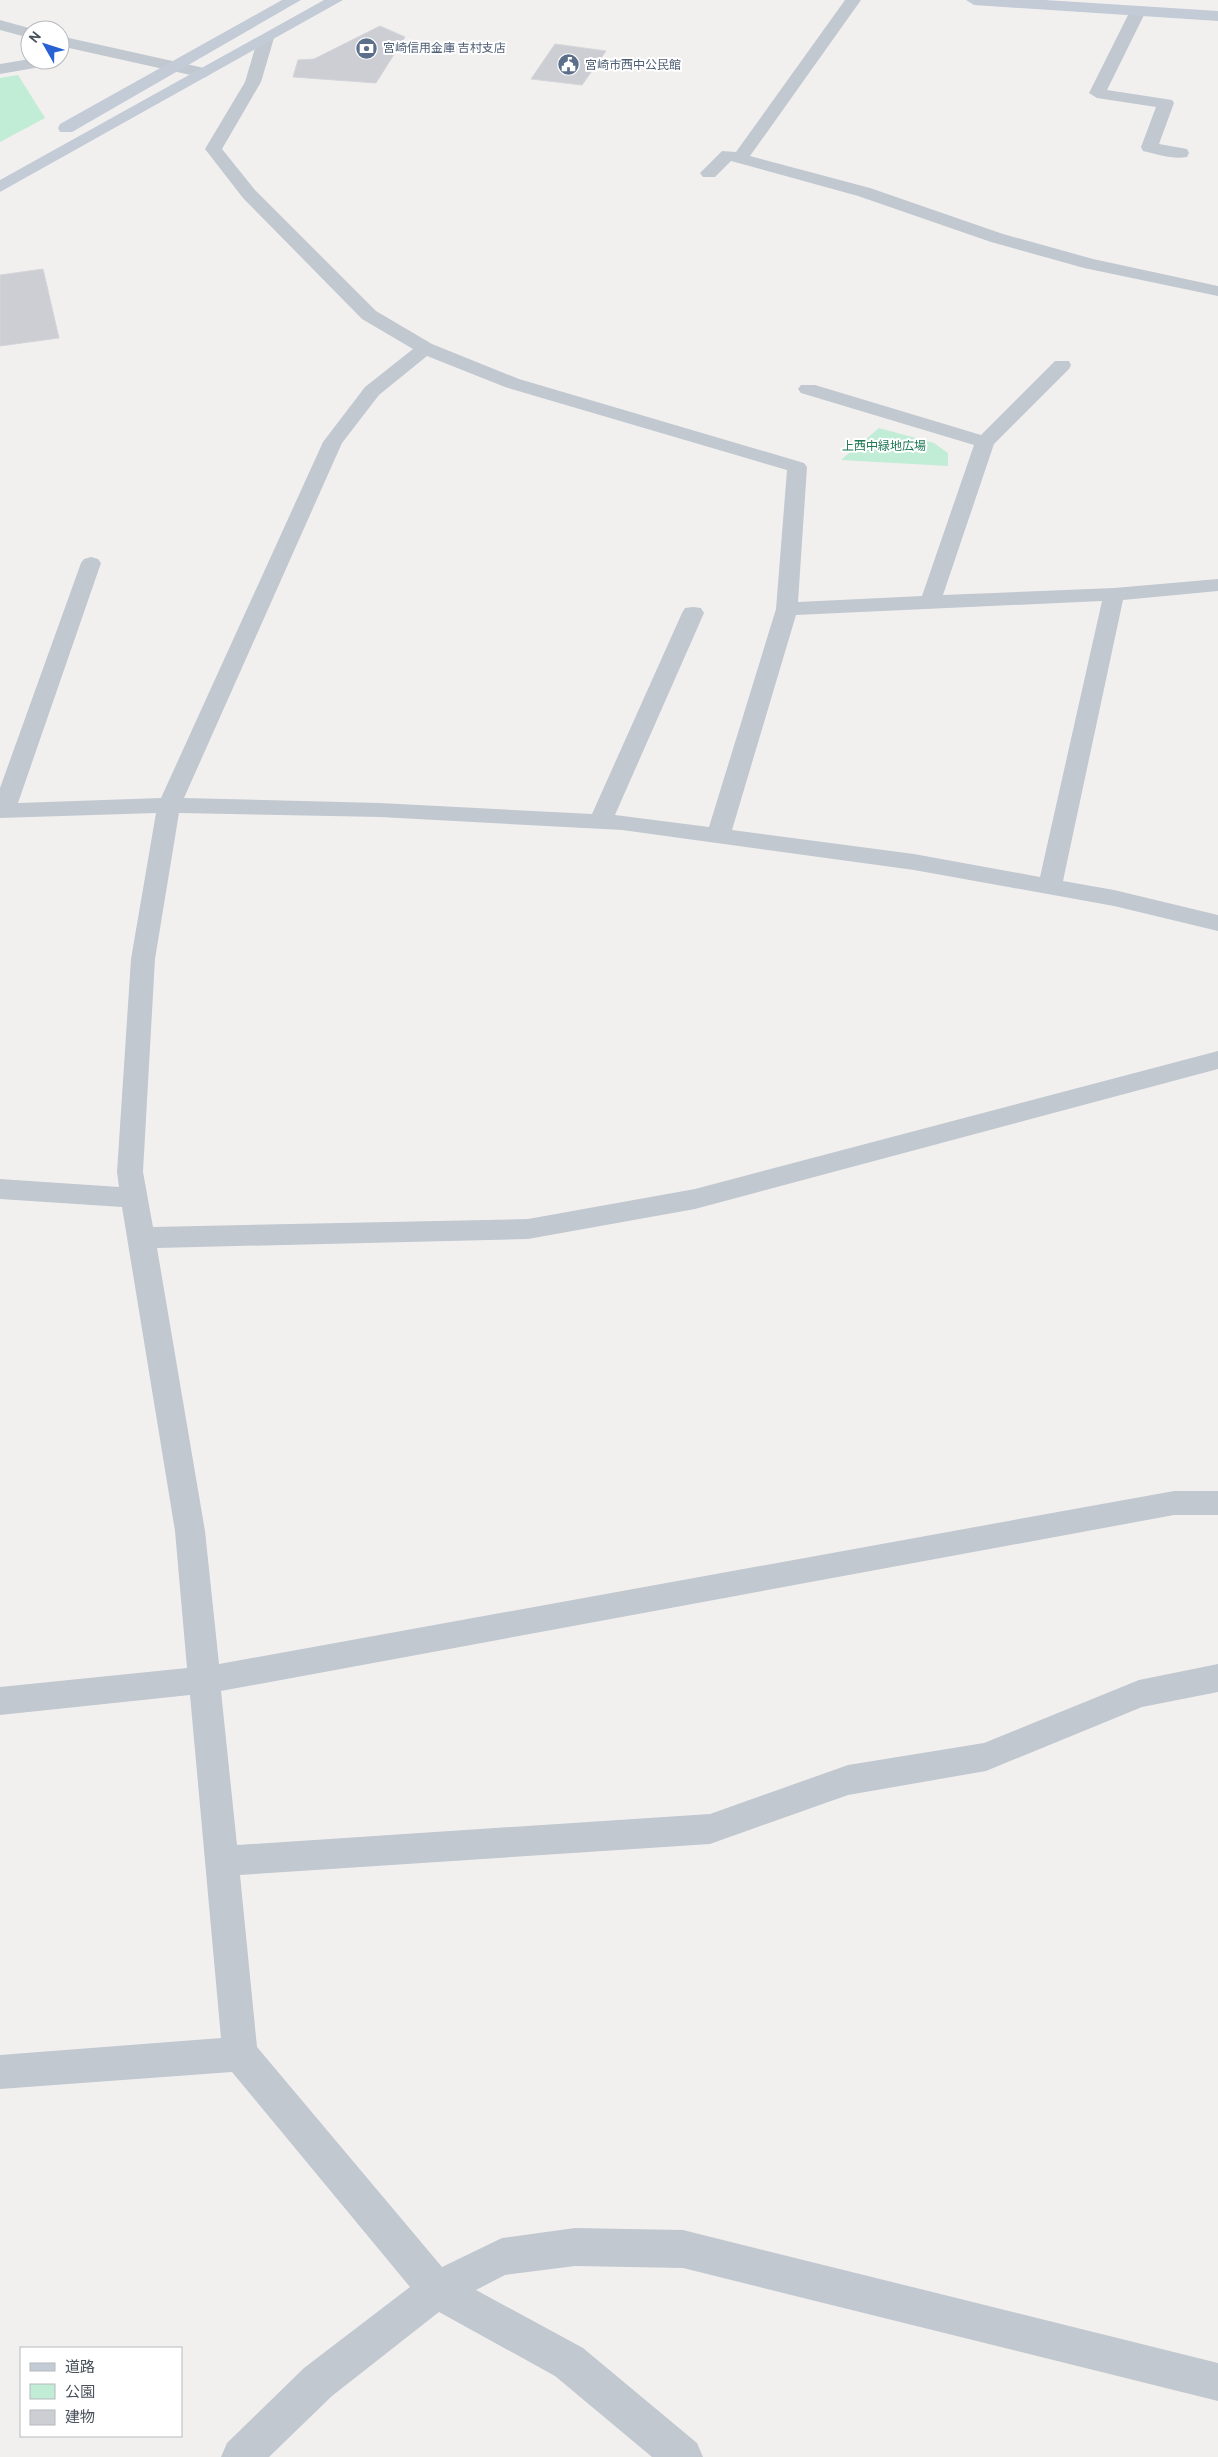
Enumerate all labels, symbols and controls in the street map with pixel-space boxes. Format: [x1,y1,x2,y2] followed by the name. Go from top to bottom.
[20,20,70,70] north arrow
[26,29,46,47] text: N
[355,36,379,60] bank icon: 宮崎信用金庫 吉村支店
[383,41,506,57] place label: 宮崎信用金庫 吉村支店
[557,53,581,77] public building icon: 宮崎市西中公民館
[585,58,681,74] place label: 宮崎市西中公民館
[842,439,926,455] park label: 上西中緑地広場
[20,2347,182,2437] legend
[65,2359,95,2378] text: 道路
[65,2384,95,2403] text: 公園
[65,2409,95,2428] text: 建物

